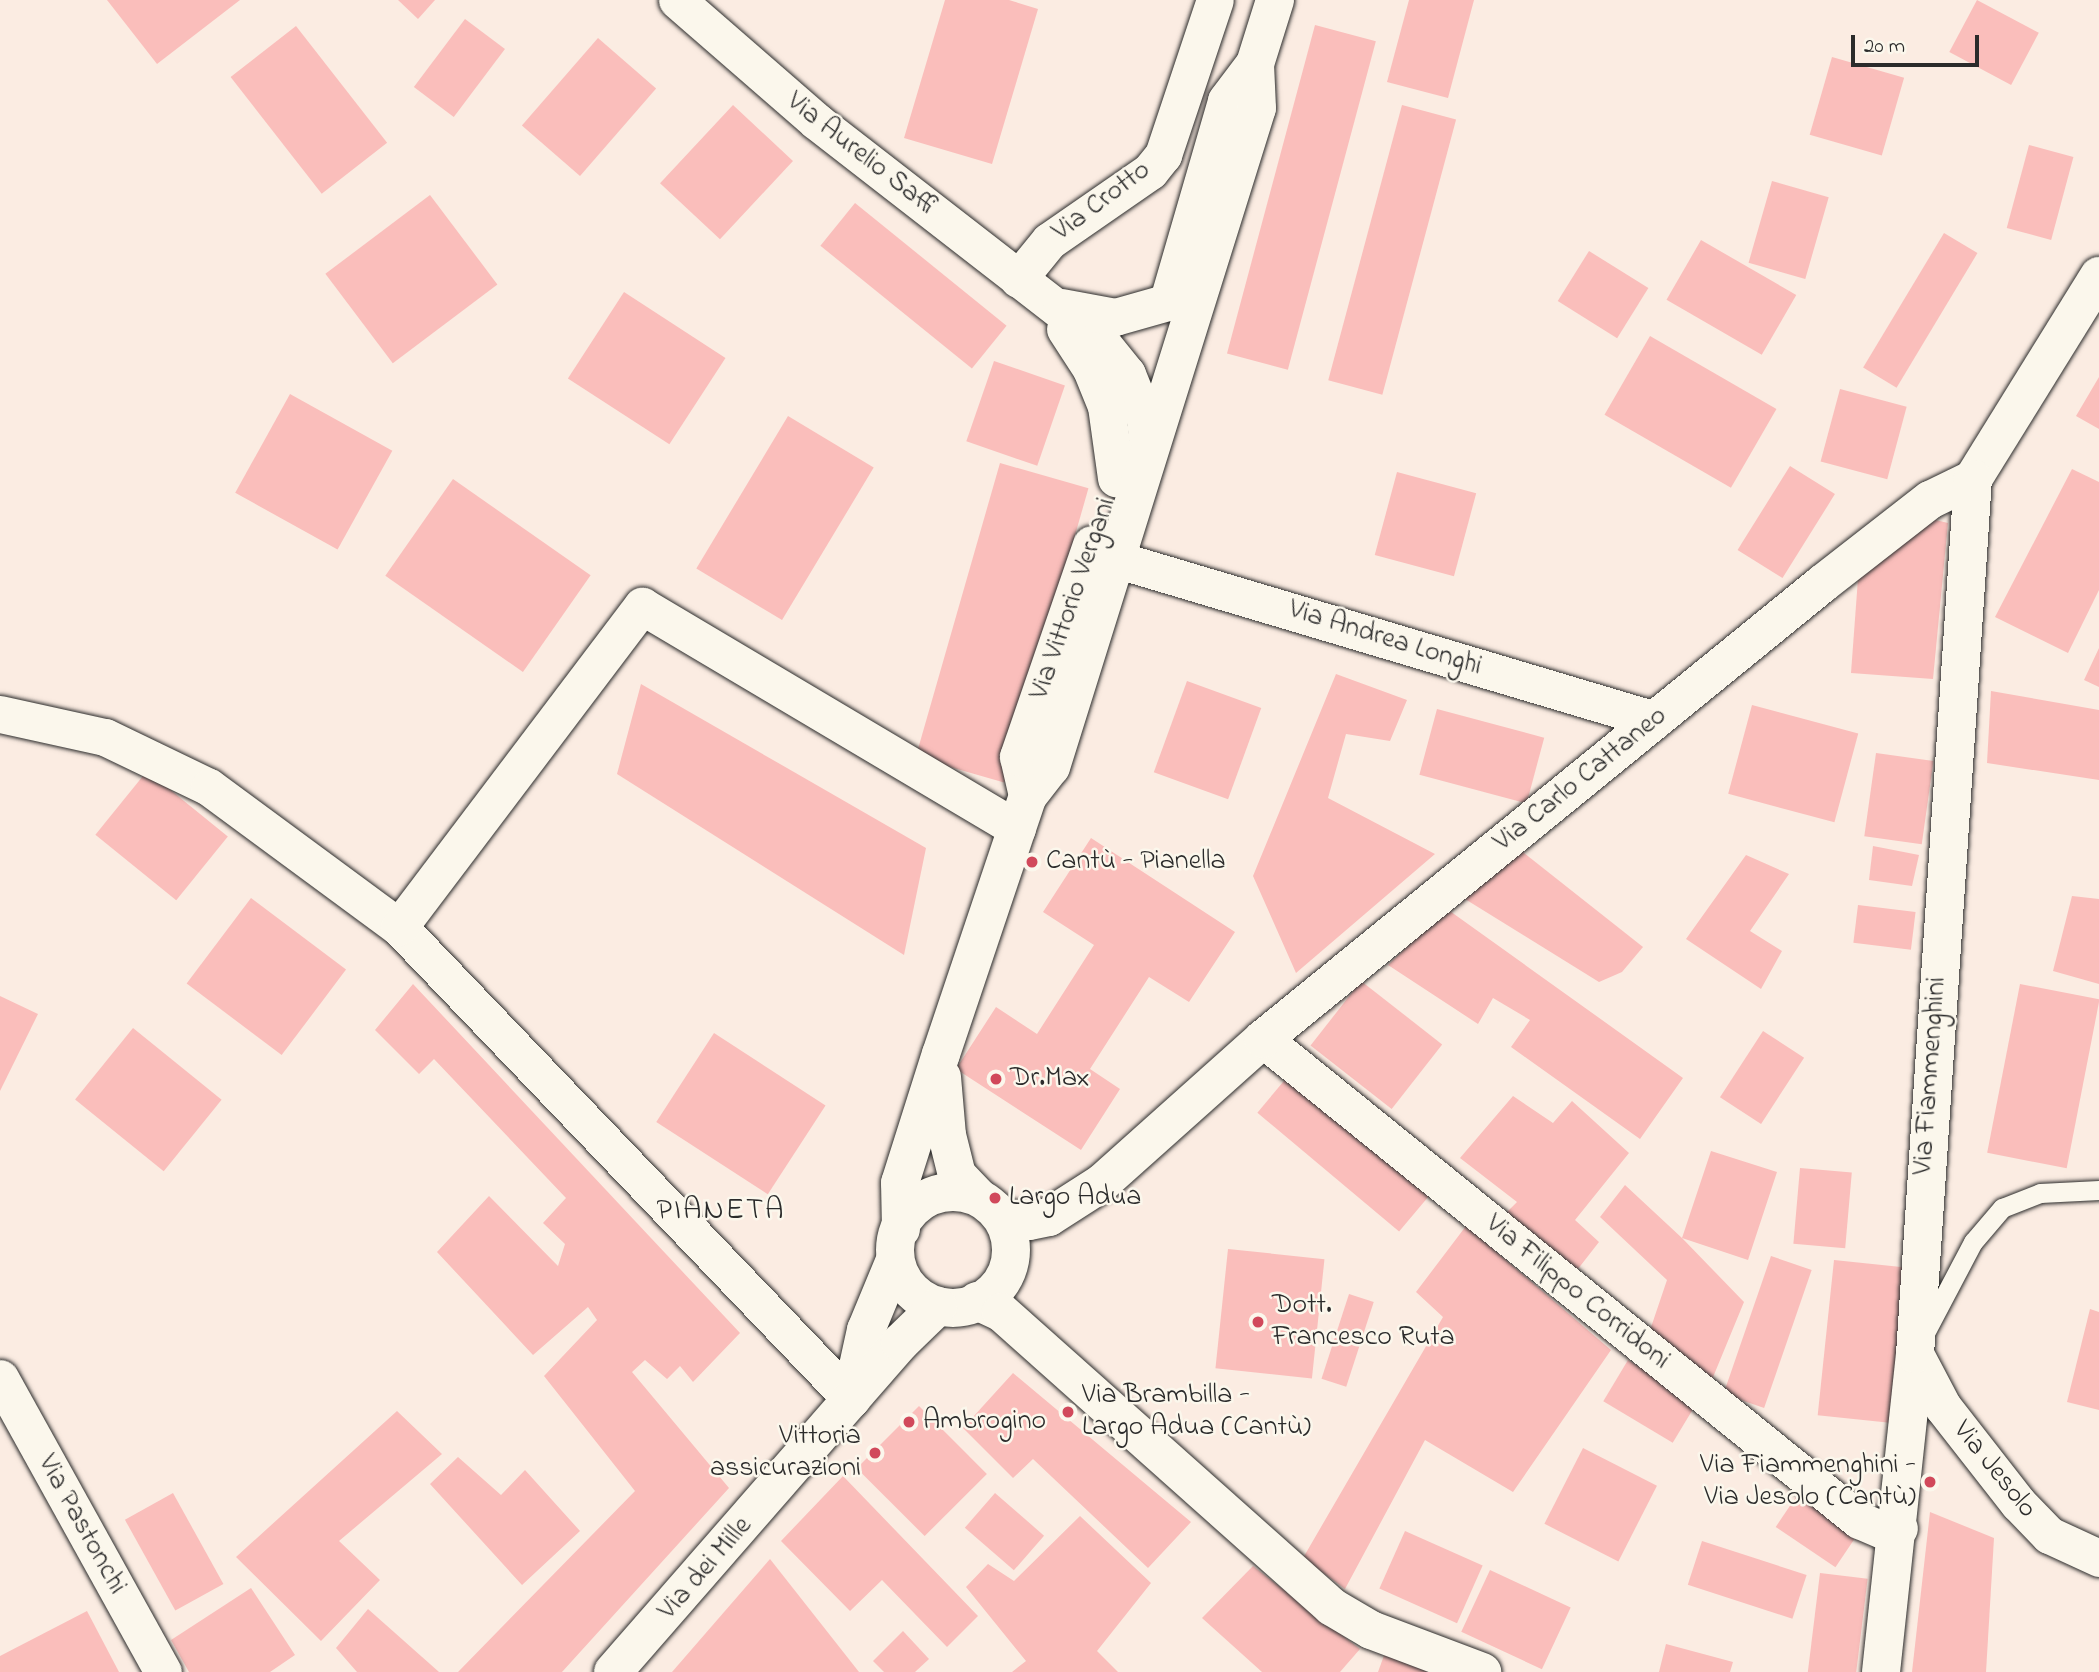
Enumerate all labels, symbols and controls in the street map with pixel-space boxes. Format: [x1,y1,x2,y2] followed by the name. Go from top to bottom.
[1854,21,1982,65] scale bar
[1864,32,1905,62] text: 20 m
[779,86,943,224] street label: Via Aurelio Saffi
[1046,154,1158,250] street label: Via Crotto
[1024,494,1124,704] street label: Via Vittorio Vergani
[1284,594,1486,684] street label: Via Andrea Longhi
[1488,700,1674,860] street label: Via Carlo Cattaneo
[1046,845,1226,879] place label: Cantù - Pianella
[1024,854,1040,870] marker: Cantù - Pianella
[1907,976,1955,1176] street label: Via Fiammenghini
[1010,1062,1090,1096] place label: Dr.Max
[988,1071,1004,1087] marker: Dr.Max
[1009,1181,1141,1215] place label: Largo Adua
[987,1190,1003,1206] marker: Largo Adua
[657,1193,785,1229] district label: PIANETA
[1478,1208,1676,1378] street label: Via Filippo Corridoni
[1272,1289,1455,1355] place label: Dott. Francesco Ruta
[1250,1314,1266,1330] marker: Dott. Francesco Ruta
[1082,1379,1311,1445] place label: Via Brambilla - Largo Adua (Cantù)
[1060,1404,1076,1420] marker: Via Brambilla - Largo Adua (Cantù)
[923,1405,1046,1439] place label: Ambrogino
[901,1414,917,1430] marker: Ambrogino
[1945,1415,2043,1525] street label: Via Jesolo
[710,1420,861,1486] place label: Vittoria assicurazioni
[867,1445,883,1461] marker: Vittoria assicurazioni
[29,1449,133,1601] street label: Via Pastonchi
[1700,1449,1916,1515] place label: Via Fiammenghini - Via Jesolo (Cantù)
[1922,1474,1938,1490] marker: Via Fiammenghini - Via Jesolo (Cantù)
[652,1510,760,1628] street label: Via dei Mille

